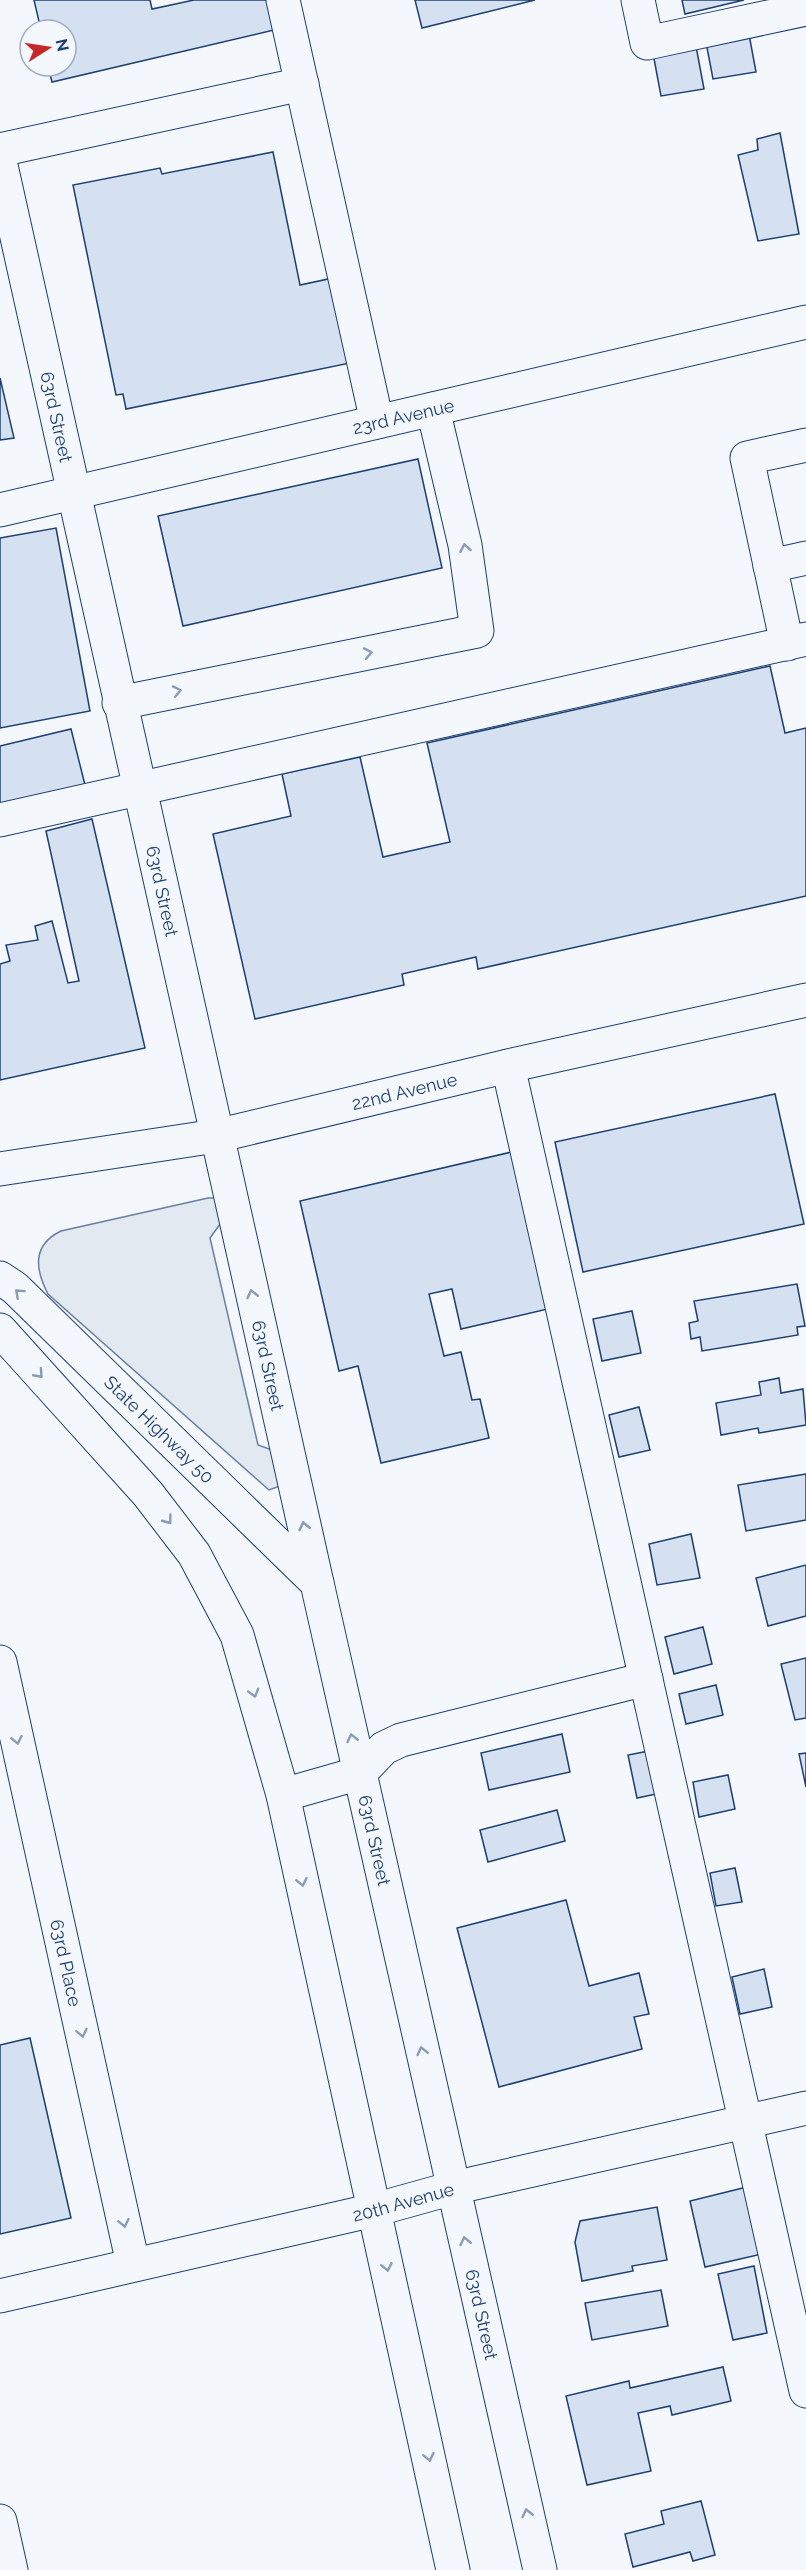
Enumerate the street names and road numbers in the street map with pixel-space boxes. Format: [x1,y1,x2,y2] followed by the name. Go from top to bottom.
[37,369,77,464] street label: 63rd Street
[350,394,456,438] street label: 23rd Avenue
[142,844,183,938] street label: 63rd Street
[349,1068,459,1114] street label: 22nd Avenue
[248,1318,289,1413] street label: 63rd Street
[100,1371,219,1487] street label: State Highway 50
[355,1793,396,1888] street label: 63rd Street
[47,1917,86,2009] street label: 63rd Place
[350,2178,457,2225] street label: 20th Avenue
[462,2267,503,2362] street label: 63rd Street

